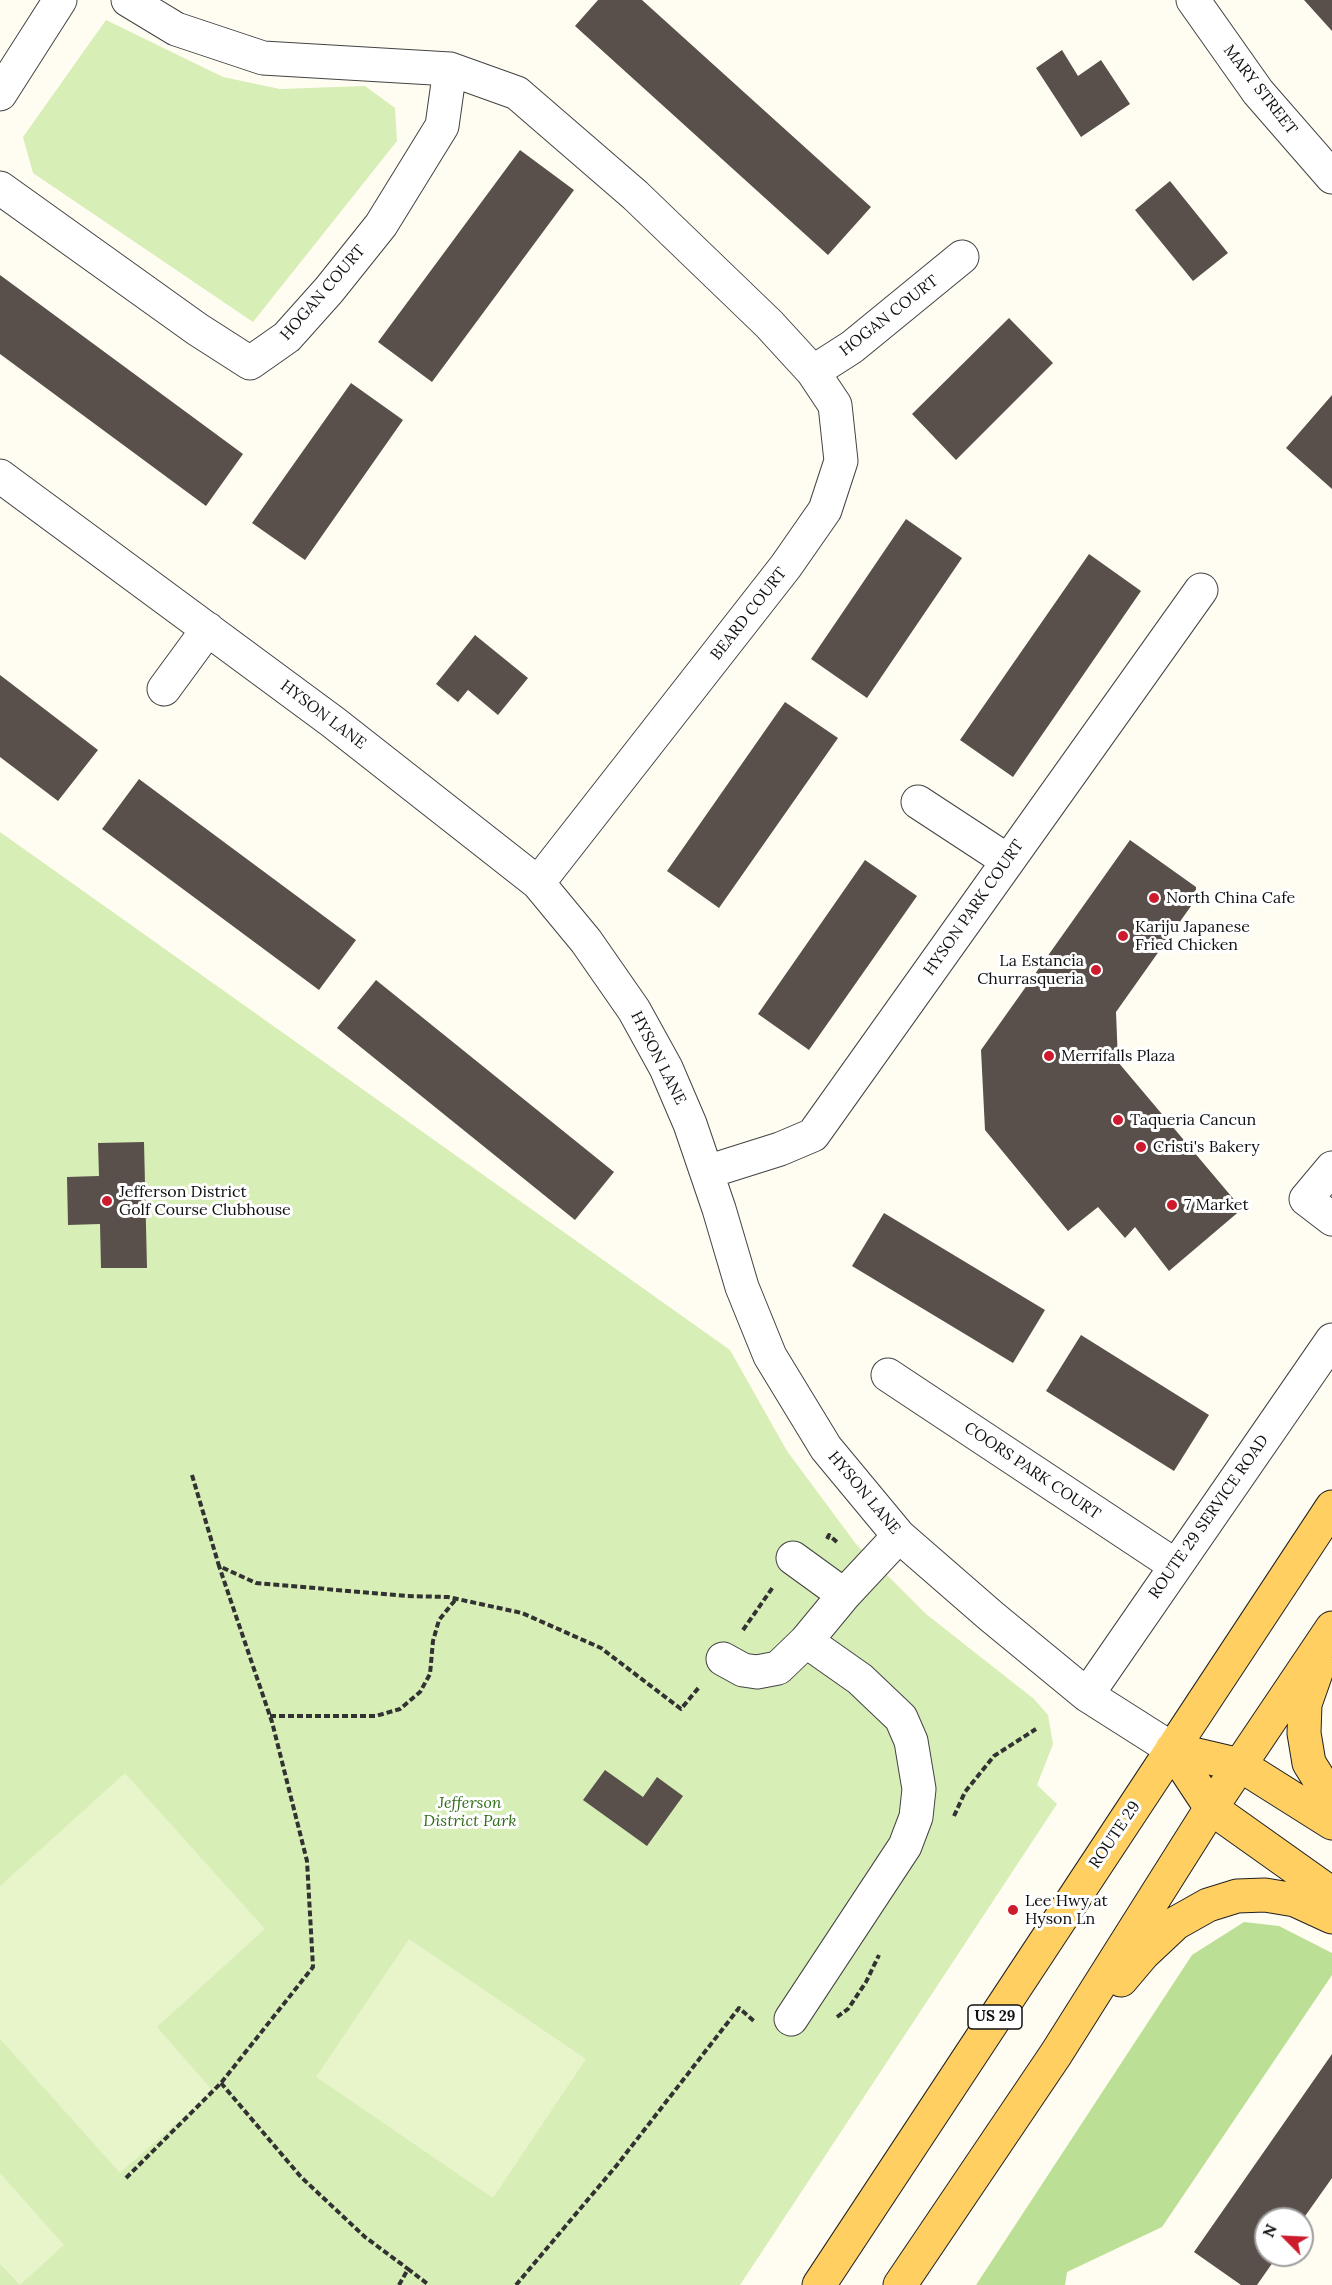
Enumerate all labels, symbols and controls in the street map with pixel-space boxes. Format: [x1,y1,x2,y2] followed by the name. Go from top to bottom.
[1219,41,1301,139] street label: MARY STREET
[276,242,370,344] street label: HOGAN COURT
[836,272,942,360] street label: HOGAN COURT
[707,564,791,664] street label: BEARD COURT
[276,677,370,753] street label: HYSON LANE
[920,836,1028,980] street label: HYSON PARK COURT
[1166,888,1295,908] place label: North China Cafe
[1147,891,1161,905] marker: North China Cafe
[1135,917,1250,955] place label: Kariju Japanese Fried Chicken
[1116,929,1130,943] marker: Kariju Japanese Fried Chicken
[977,951,1084,989] place label: La Estancia Churrasqueria
[1089,963,1103,977] marker: La Estancia Churrasqueria
[626,1008,690,1108] street label: HYSON LANE
[1061,1046,1175,1066] place label: Merrifalls Plaza
[1042,1049,1056,1063] marker: Merrifalls Plaza
[1130,1110,1256,1130] place label: Taqueria Cancun
[1111,1113,1125,1127] marker: Taqueria Cancun
[1153,1137,1260,1157] place label: Cristi's Bakery
[1134,1140,1148,1154] marker: Cristi's Bakery
[119,1182,291,1220] place label: Jefferson District Golf Course Clubhouse
[100,1194,114,1208] marker: Jefferson District Golf Course Clubhouse
[1184,1195,1249,1215] place label: 7 Market
[1165,1198,1179,1212] marker: 7 Market
[960,1418,1104,1524] street label: COORS PARK COURT
[1145,1431,1273,1603] street label: ROUTE 29 SERVICE ROAD
[824,1448,904,1538] street label: HYSON LANE
[423,1793,517,1831] park label: Jefferson District Park
[1086,1798,1144,1872] street label: ROUTE 29
[1025,1891,1108,1929] place label: Lee Hwy at Hyson Ln
[1006,1903,1020,1917] marker: Lee Hwy at Hyson Ln
[968,2005,1022,2029] road number: US 29
[1254,2207,1314,2267] north arrow
[1258,2221,1281,2240] text: N

